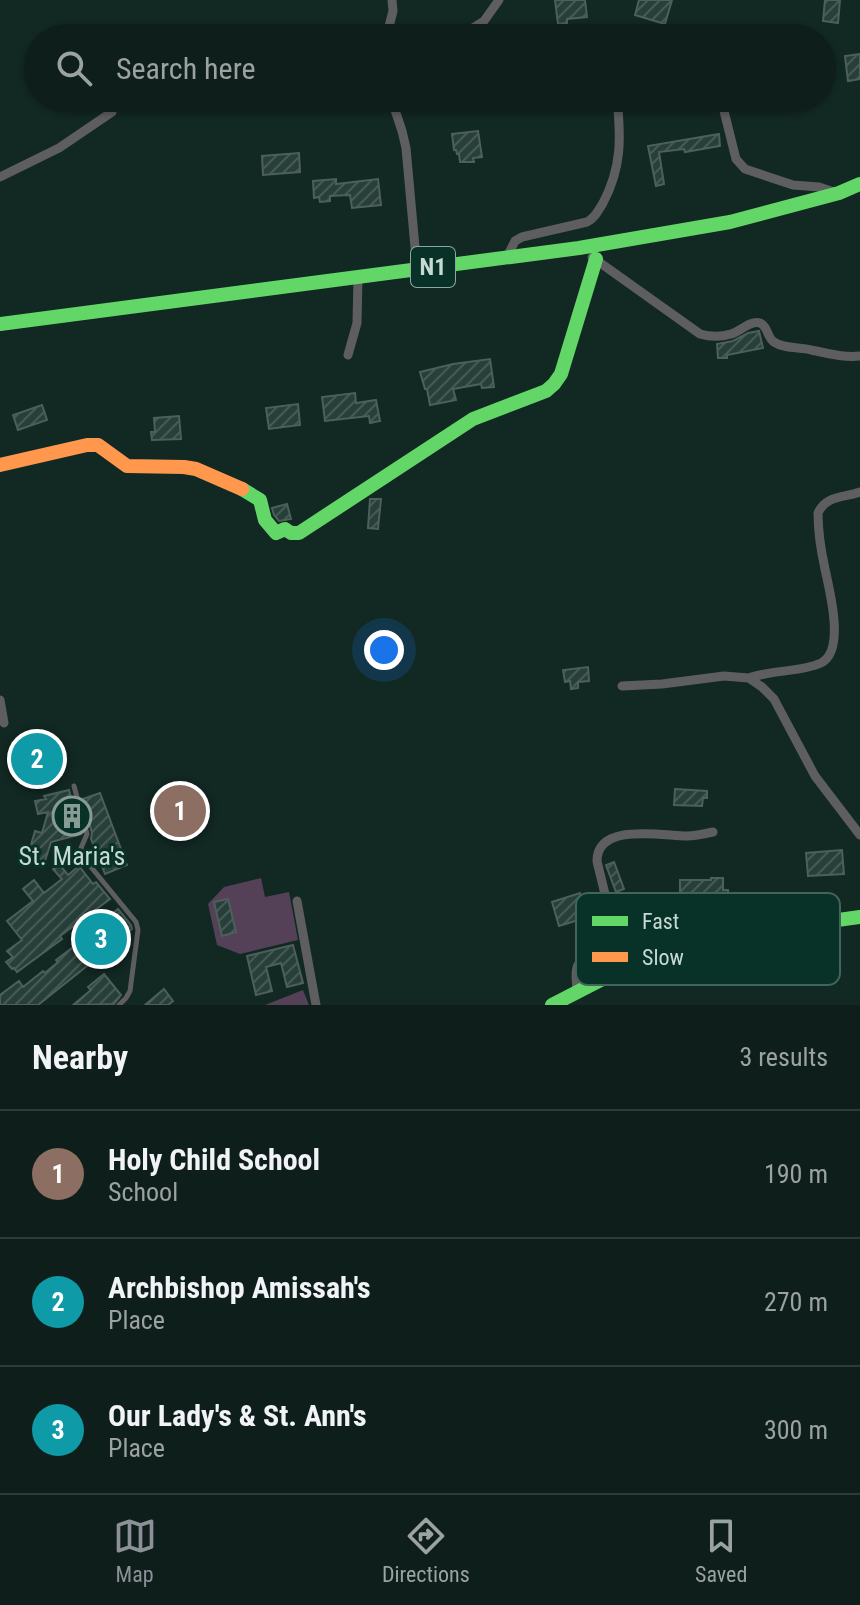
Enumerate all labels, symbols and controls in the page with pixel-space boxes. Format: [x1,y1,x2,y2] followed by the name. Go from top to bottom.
[24,24,836,112] search box
[52,46,96,90] icon: search
[116,51,256,86] text: Search here
[411,247,455,287] road number: N1
[364,630,404,670] your location
[11,729,63,789] pin: 2
[154,781,206,841] pin: 1
[51,795,93,837] building icon: St. Maria's
[19,841,125,871] place label: St. Maria's
[576,893,840,985] legend
[75,909,127,969] pin: 3
[642,909,679,934] text: Fast
[642,945,684,970] text: Slow
[32,1037,128,1077] text: Nearby
[739,1042,828,1072] text: 3 results
[108,1142,320,1177] text: Holy Child School
[51,1159,65,1189] text: 1
[764,1159,828,1189] text: 190 m
[108,1177,178,1207] text: School
[108,1270,371,1305] text: Archbishop Amissah's
[51,1287,65,1317] text: 2
[764,1287,828,1317] text: 270 m
[108,1305,165,1335] text: Place
[108,1398,367,1433] text: Our Lady's & St. Ann's
[51,1415,65,1445] text: 3
[764,1415,828,1445] text: 300 m
[108,1433,165,1463] text: Place
[113,1514,157,1587] tab: Map
[382,1514,470,1587] tab: Directions
[695,1514,747,1587] tab: Saved

